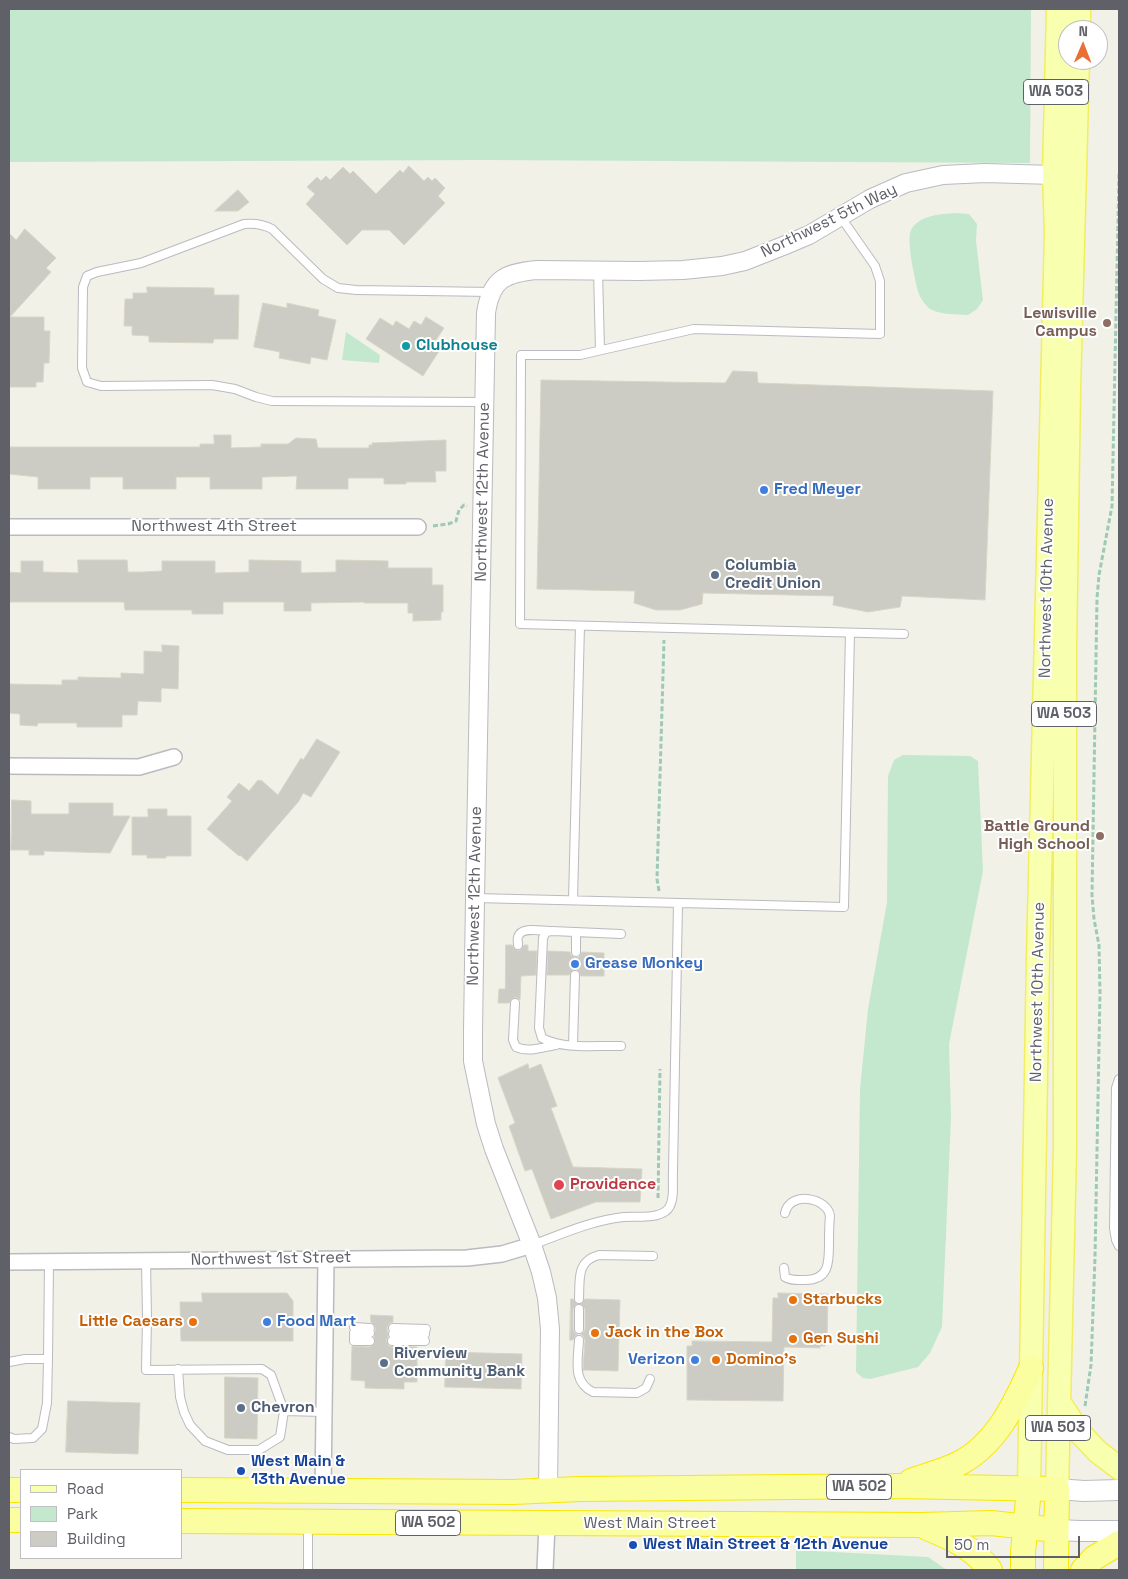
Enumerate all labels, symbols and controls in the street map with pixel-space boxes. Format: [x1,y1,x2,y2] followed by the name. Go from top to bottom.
[1058,20,1108,70] north arrow
[1078,22,1088,40] text: N
[1024,80,1088,104] road number: WA 503
[758,180,900,262] street label: Northwest 5th Way
[1023,304,1097,342] place label: Lewisville Campus
[1101,317,1113,329] marker: Lewisville Campus
[416,336,498,356] place label: Clubhouse
[400,340,412,352] marker: Clubhouse
[472,402,494,582] street label: Northwest 12th Avenue
[774,480,861,500] place label: Fred Meyer
[758,484,770,496] marker: Fred Meyer
[1036,498,1058,678] street label: Northwest 10th Avenue
[131,517,297,537] street label: Northwest 4th Street
[725,556,821,594] place label: Columbia Credit Union
[709,569,721,581] marker: Columbia Credit Union
[1032,702,1096,726] road number: WA 503
[464,806,486,986] street label: Northwest 12th Avenue
[984,817,1090,855] place label: Battle Ground High School
[1094,830,1106,842] marker: Battle Ground High School
[1027,902,1049,1082] street label: Northwest 10th Avenue
[585,954,703,974] place label: Grease Monkey
[569,958,581,970] marker: Grease Monkey
[570,1175,656,1195] place label: Providence
[552,1178,566,1192] marker: Providence
[190,1248,352,1270] street label: Northwest 1st Street
[803,1290,882,1310] place label: Starbucks
[787,1294,799,1306] marker: Starbucks
[79,1312,183,1332] place label: Little Caesars
[277,1312,356,1332] place label: Food Mart
[187,1316,199,1328] marker: Little Caesars
[261,1316,273,1328] marker: Food Mart
[605,1323,724,1343] place label: Jack in the Box
[589,1327,601,1339] marker: Jack in the Box
[803,1329,879,1349] place label: Gen Sushi
[787,1333,799,1345] marker: Gen Sushi
[394,1344,525,1382] place label: Riverview Community Bank
[628,1350,685,1370] place label: Verizon
[726,1350,797,1370] place label: Domino's
[689,1354,701,1366] marker: Verizon
[710,1354,722,1366] marker: Domino's
[378,1357,390,1369] marker: Riverview Community Bank
[251,1398,315,1418] place label: Chevron
[235,1402,247,1414] marker: Chevron
[1026,1416,1090,1440] road number: WA 503
[251,1452,346,1490] place label: West Main & 13th Avenue
[235,1465,247,1477] marker: West Main & 13th Avenue
[20,1469,182,1559] legend
[826,1474,892,1500] road number: WA 502
[67,1479,104,1498] text: Road
[67,1504,98,1523] text: Park
[396,1510,460,1536] road number: WA 502
[584,1514,716,1534] street label: West Main Street
[948,1526,1082,1558] scale bar
[67,1529,126,1548] text: Building
[643,1535,888,1555] place label: West Main Street & 12th Avenue
[954,1535,989,1554] text: 50 m
[627,1539,639,1551] marker: West Main Street & 12th Avenue

